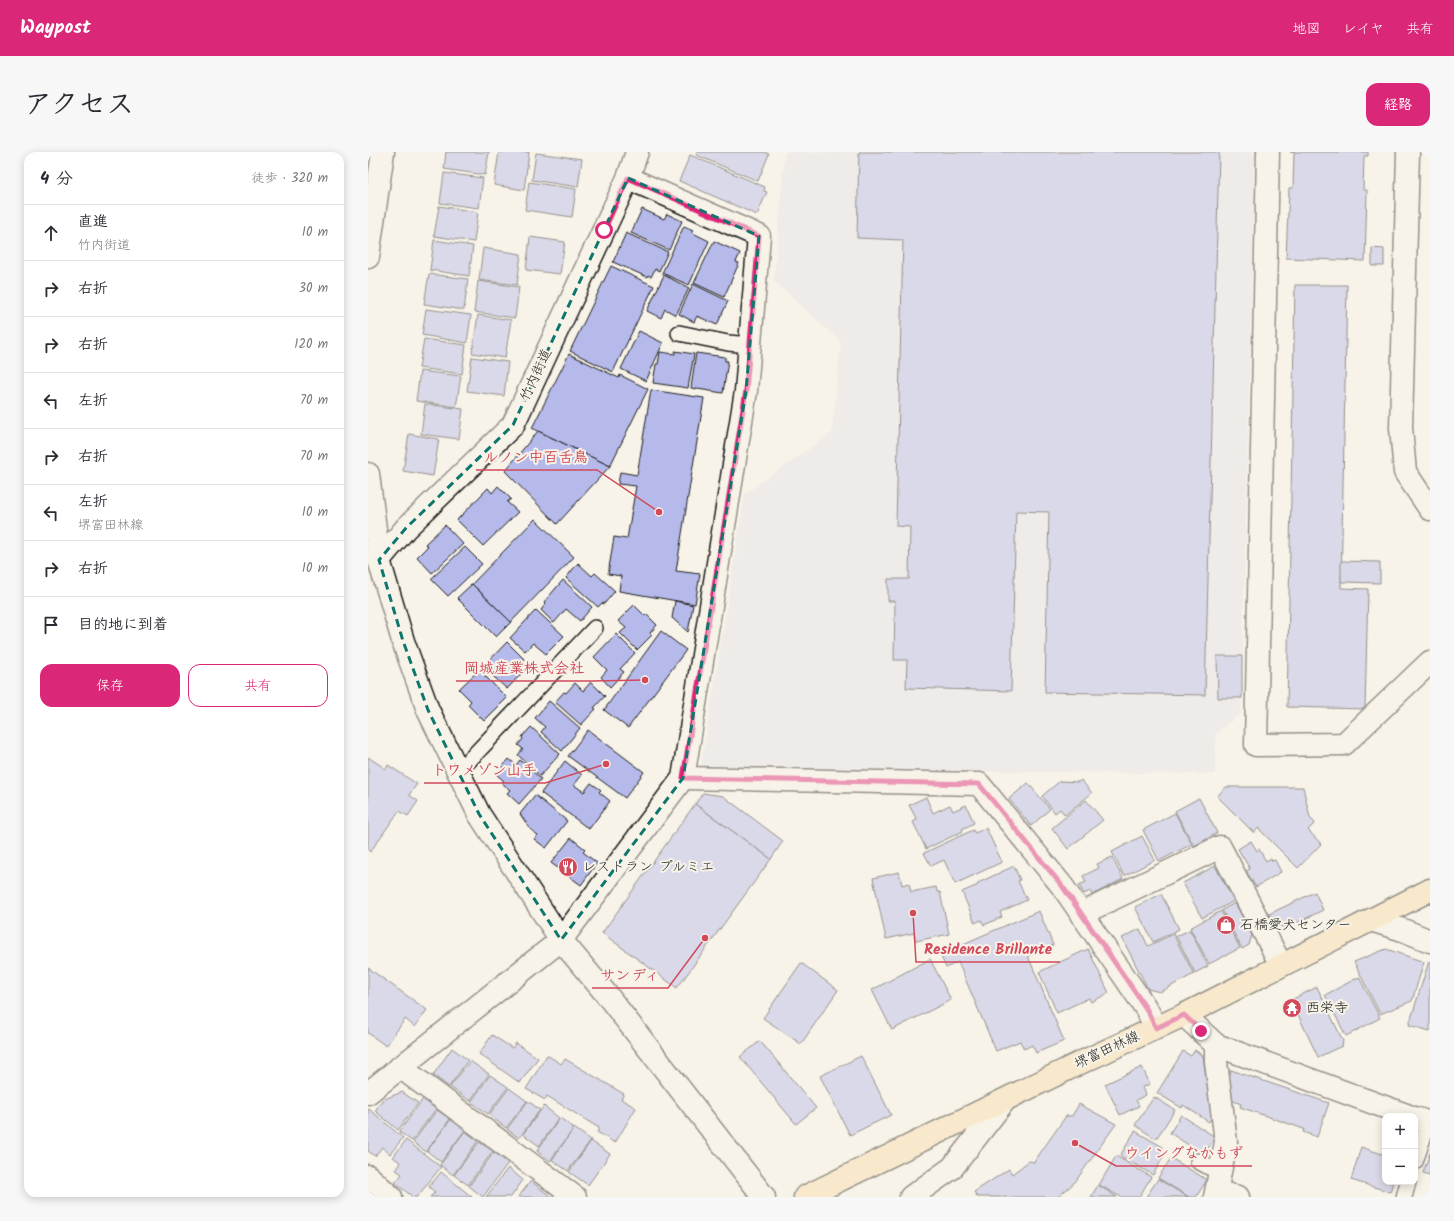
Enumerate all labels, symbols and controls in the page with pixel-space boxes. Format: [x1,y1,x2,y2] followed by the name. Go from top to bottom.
[20,13,91,43] text: Waypost
[1293,18,1321,40] text: 地図
[1343,18,1384,40] text: レイヤ
[1406,18,1434,40] text: 共有
[24,83,134,128] text: アクセス
[1366,83,1430,126] button: 経路
[40,166,73,193] text: 4 分
[251,168,328,189] text: 徒歩 · 320 m
[78,210,108,234] text: 直進
[595,221,613,239] route start
[40,222,62,244] icon: ahead
[302,222,328,243] text: 10 m
[78,235,130,256] text: 竹内街道
[78,277,108,301] text: 右折
[40,278,62,300] icon: right
[299,278,328,299] text: 30 m
[78,333,108,357] text: 右折
[40,334,62,356] icon: right
[294,334,328,355] text: 120 m
[514,345,558,405] street label: 竹内街道
[78,389,108,413] text: 左折
[40,390,62,412] icon: left
[300,390,328,411] text: 70 m
[476,443,597,470] callout: ルノン中百舌鳥
[78,445,108,469] text: 右折
[40,446,62,468] icon: right
[300,446,328,467] text: 70 m
[483,446,589,470] text: ルノン中百舌鳥
[78,490,108,514] text: 左折
[40,502,62,524] icon: left
[302,502,328,523] text: 10 m
[78,515,143,536] text: 堺富田林線
[78,557,108,581] text: 右折
[40,558,62,580] icon: right
[302,558,328,579] text: 10 m
[78,613,168,637] text: 目的地に到着
[40,614,62,636] icon: arrive
[456,654,592,681] callout: 岡城産業株式会社
[464,657,584,681] text: 岡城産業株式会社
[40,664,180,707] button: 保存
[188,664,328,707] button: 共有
[424,756,545,783] callout: トワメゾン山手
[431,759,537,783] text: トワメゾン山手
[557,856,579,878] restaurant icon: レストラン プルミエ
[582,856,714,878] place label: レストラン プルミエ
[1215,914,1237,936] shop icon: 石橋愛犬センター
[1240,914,1351,936] place label: 石橋愛犬センター
[916,935,1060,962] callout: Residence Brillante
[924,938,1053,962] text: Residence Brillante
[592,961,668,988] callout: サンディ
[600,964,660,988] text: サンディ
[1281,997,1303,1019] temple icon: 西栄寺
[1306,997,1348,1019] place label: 西栄寺
[1192,1022,1210,1040] route end
[1071,1025,1143,1075] street label: 堺富田林線
[1382,1113,1418,1185] map controls
[1382,1113,1418,1149] button: +
[1116,1139,1252,1166] callout: ウイングなかもず
[1124,1142,1244,1166] text: ウイングなかもず
[1382,1149,1418,1185] button: −

